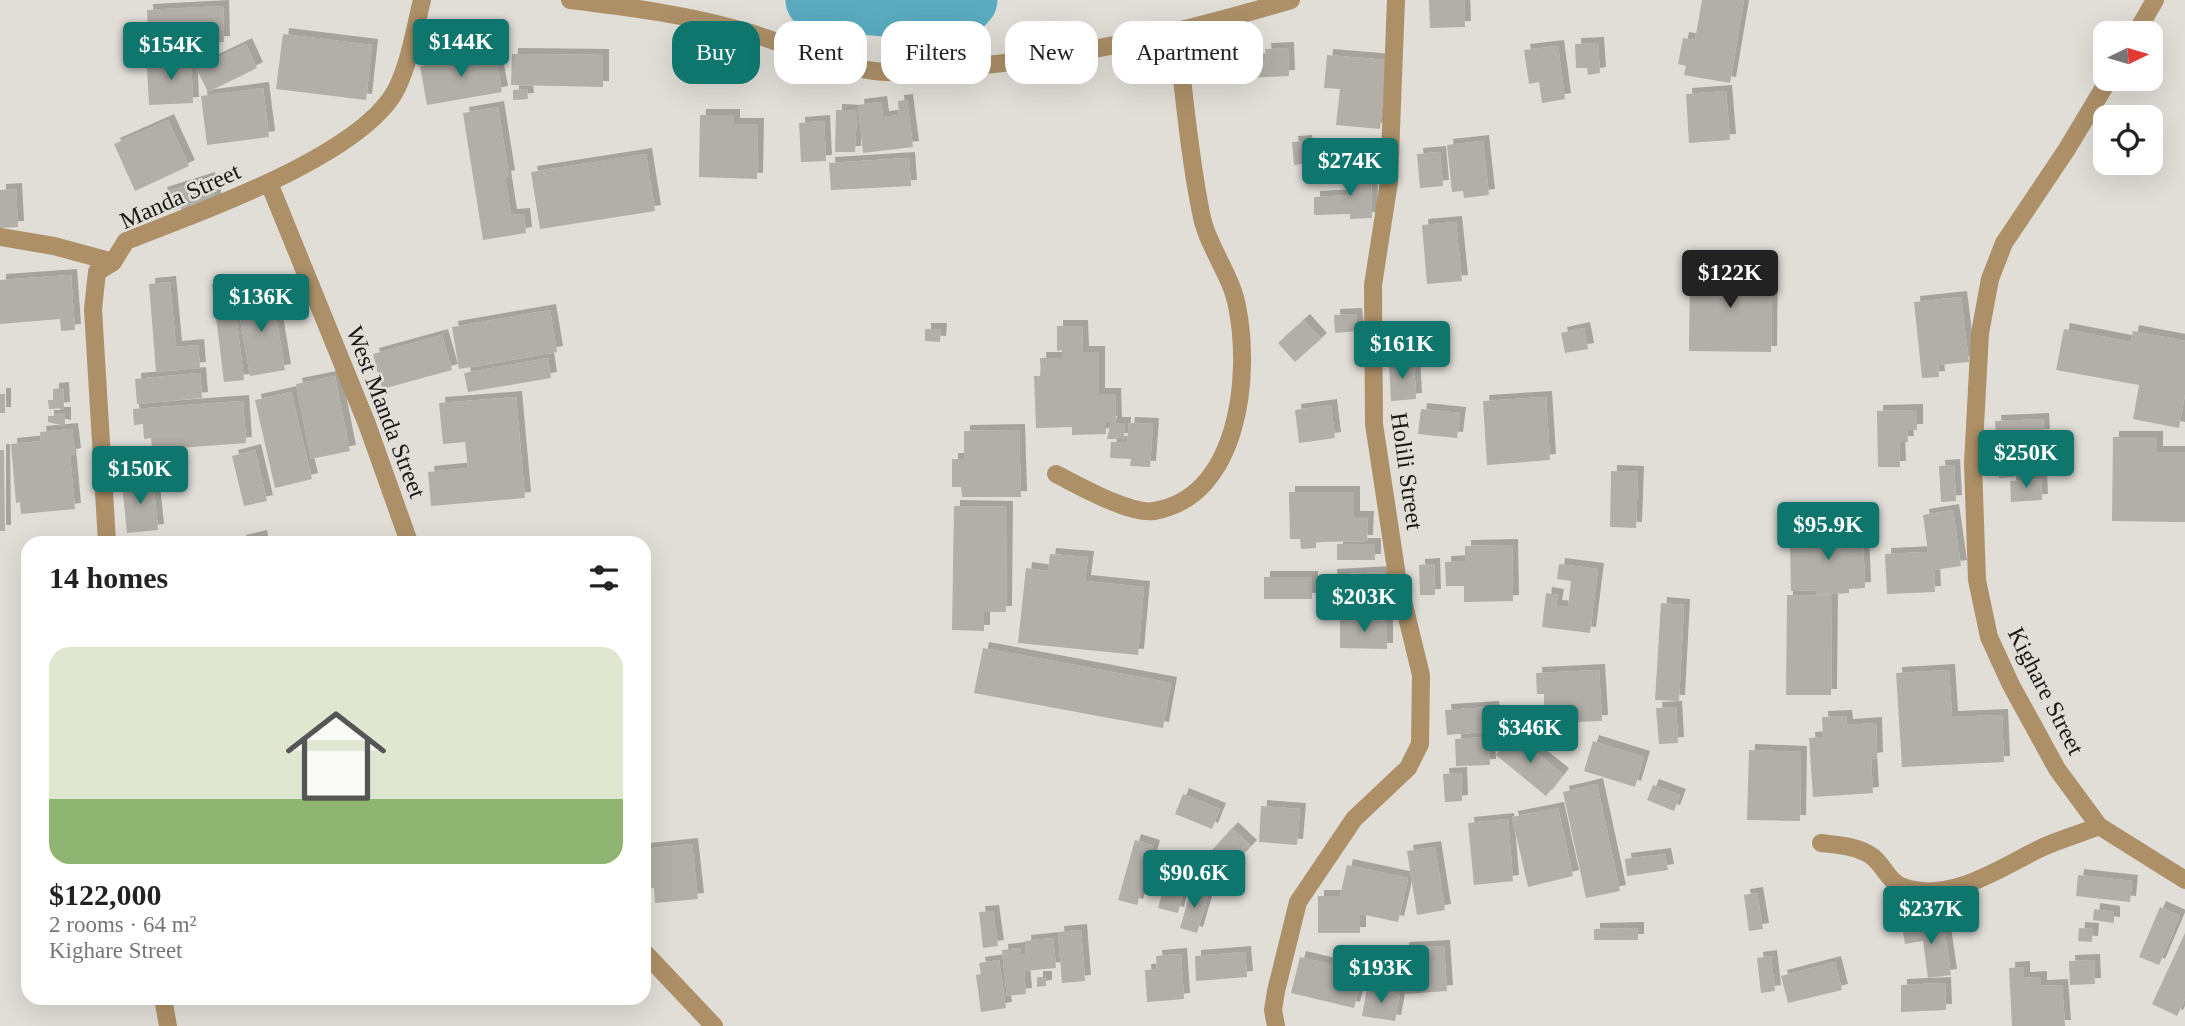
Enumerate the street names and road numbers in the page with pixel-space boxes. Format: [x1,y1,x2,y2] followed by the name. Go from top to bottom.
[116,158,244,234] street label: Manda Street
[341,322,431,502] street label: West Manda Street
[1386,411,1428,532] street label: Holili Street
[2003,623,2089,759] street label: Kighare Street

